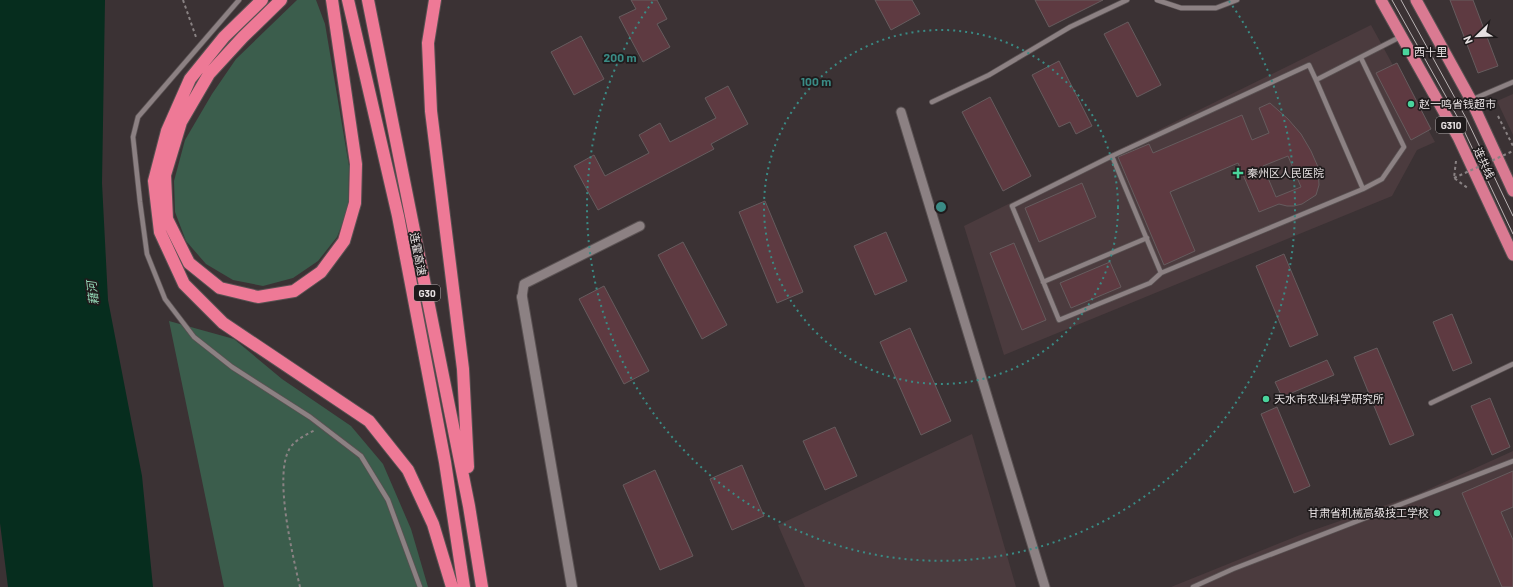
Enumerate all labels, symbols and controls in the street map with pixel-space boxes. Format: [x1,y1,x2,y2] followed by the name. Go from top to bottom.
[1457,16,1497,56] north arrow
[1460,34,1475,46] text: N
[1414,45,1447,58] place label: 西十里
[1401,47,1411,57] marker: 西十里
[604,50,636,64] text: 200 m
[801,74,831,88] text: 100 m
[1419,97,1496,110] place label: 赵一鸣省钱超市
[1406,99,1416,109] marker: 赵一鸣省钱超市
[1436,117,1466,133] road number: G310
[1472,145,1497,180] street label: 连共线
[1247,166,1324,179] place label: 秦州区人民医院
[1232,167,1244,179] marker: 秦州区人民医院
[934,200,948,214] centre of rings
[408,231,429,277] street label: 连霍高速
[83,278,100,306] water label: 藉河
[414,285,440,301] road number: G30
[1274,392,1384,405] place label: 天水市农业科学研究所
[1261,394,1271,404] marker: 天水市农业科学研究所
[1308,506,1429,519] place label: 甘肃省机械高级技工学校
[1432,508,1442,518] marker: 甘肃省机械高级技工学校

